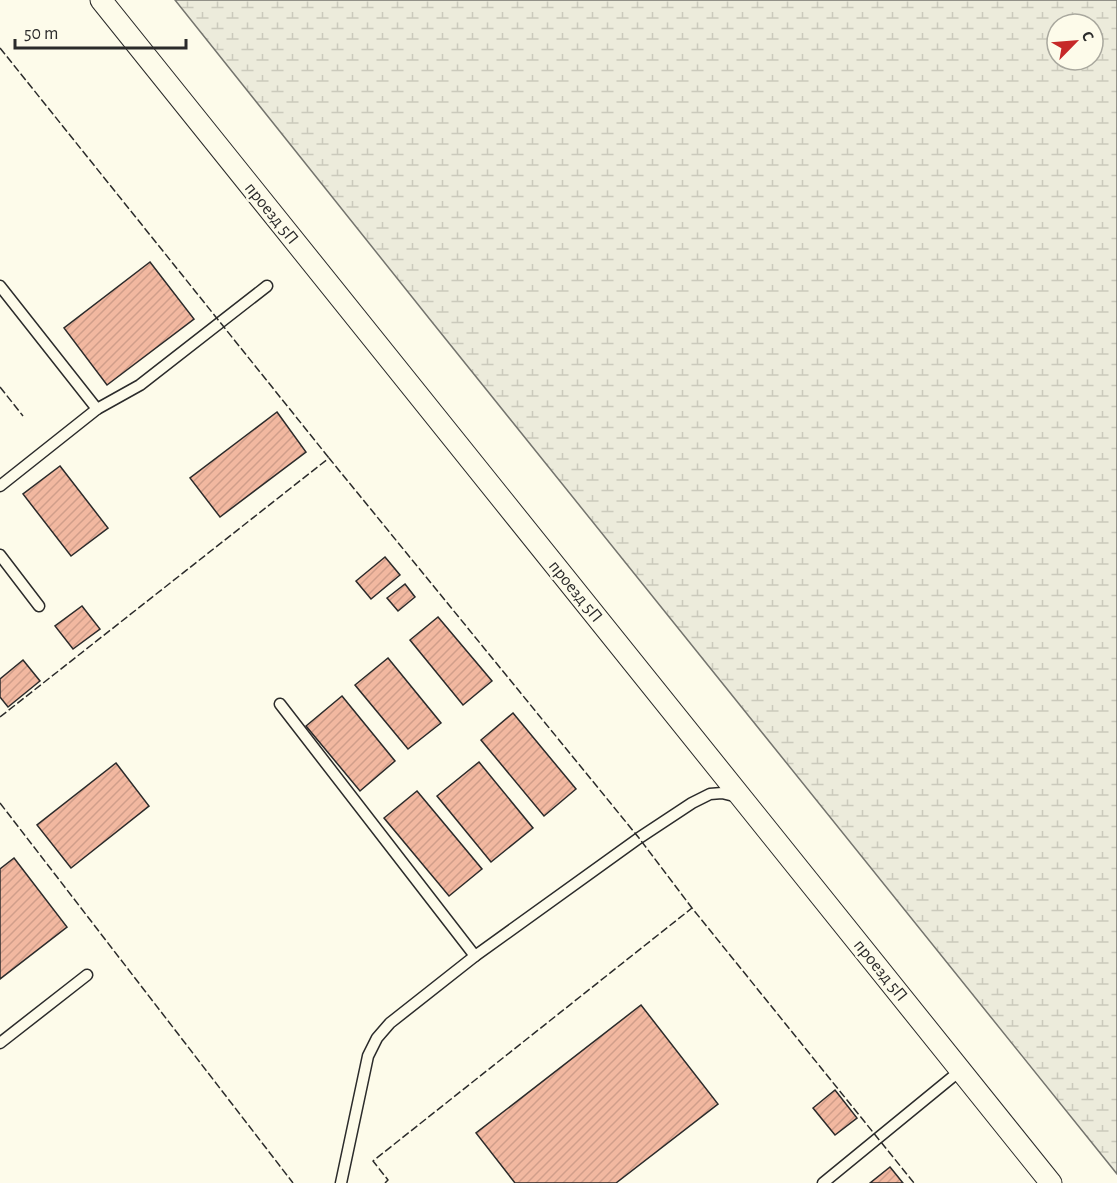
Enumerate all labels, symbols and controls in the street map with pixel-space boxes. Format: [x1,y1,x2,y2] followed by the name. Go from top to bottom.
[15,12,186,50] scale bar
[1045,12,1105,72] north arrow
[24,25,58,43] text: 50 m
[1079,29,1097,44] text: С
[241,179,302,248] street label: проезд 5П
[545,557,606,626] street label: проезд 5П
[850,936,911,1005] street label: проезд 5П

